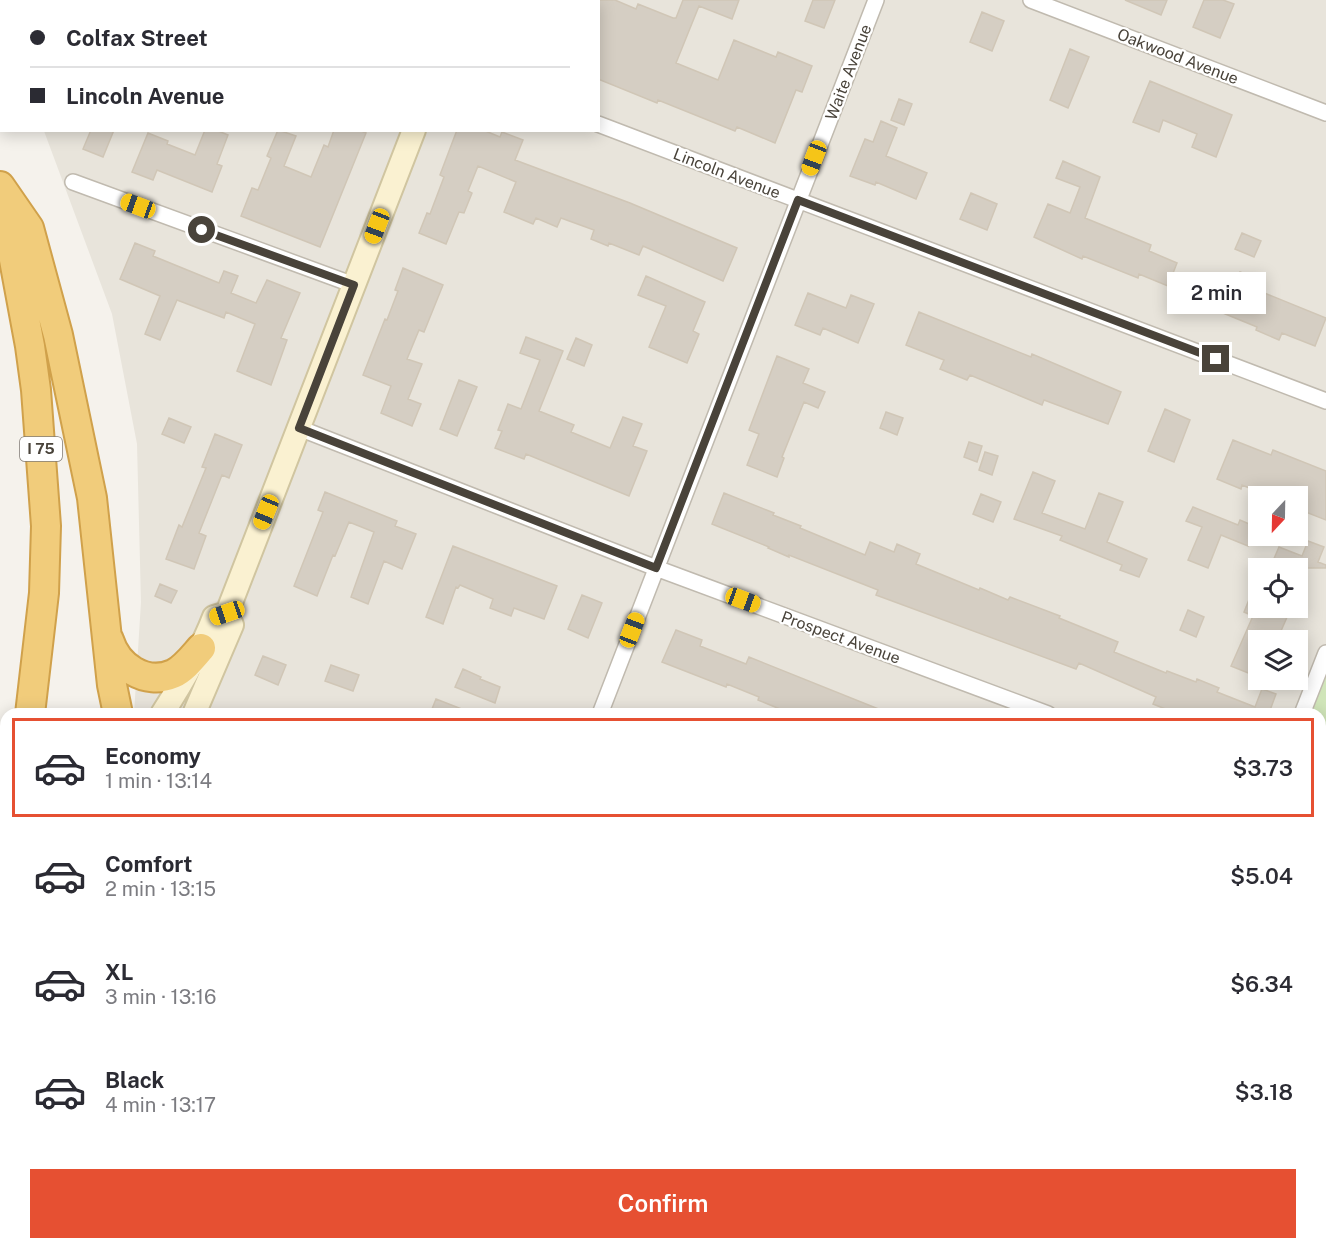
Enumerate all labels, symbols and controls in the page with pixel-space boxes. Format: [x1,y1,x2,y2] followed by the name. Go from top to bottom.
[821,22,875,123] street label: Waite Avenue
[66,25,208,51] text: Colfax Street
[1114,25,1241,88] street label: Oakwood Avenue
[66,83,225,109] text: Lincoln Avenue
[799,138,829,178] car
[671,144,783,203] street label: Lincoln Avenue
[118,191,158,221] car
[362,206,392,246] car
[188,216,215,243] route start
[1166,272,1266,314] callout: 2 min
[1191,281,1242,305] text: 2 min
[1202,345,1229,372] route end
[20,437,62,461] road number: I 75
[1248,486,1308,546] north arrow
[1248,486,1308,690] map controls
[251,492,281,532] car
[1248,558,1308,618] button: locate
[723,585,763,615] car
[207,599,247,627] car
[779,607,903,668] street label: Prospect Avenue
[617,610,647,650] car
[1248,630,1308,690] button: layers
[33,741,87,795] icon: car
[105,743,201,769] text: Economy
[1232,755,1293,781] text: $3.73
[105,769,212,793] text: 1 min · 13:14
[33,849,87,903] icon: car
[105,851,192,877] text: Comfort
[1230,863,1293,889] text: $5.04
[105,877,216,901] text: 2 min · 13:15
[33,957,87,1011] icon: car
[105,959,133,985] text: XL
[1230,971,1293,997] text: $6.34
[105,985,216,1009] text: 3 min · 13:16
[33,1065,87,1119] icon: car
[105,1067,164,1093] text: Black
[1235,1079,1293,1105] text: $3.18
[105,1093,216,1117] text: 4 min · 13:17
[30,1169,1296,1238] button: Confirm

